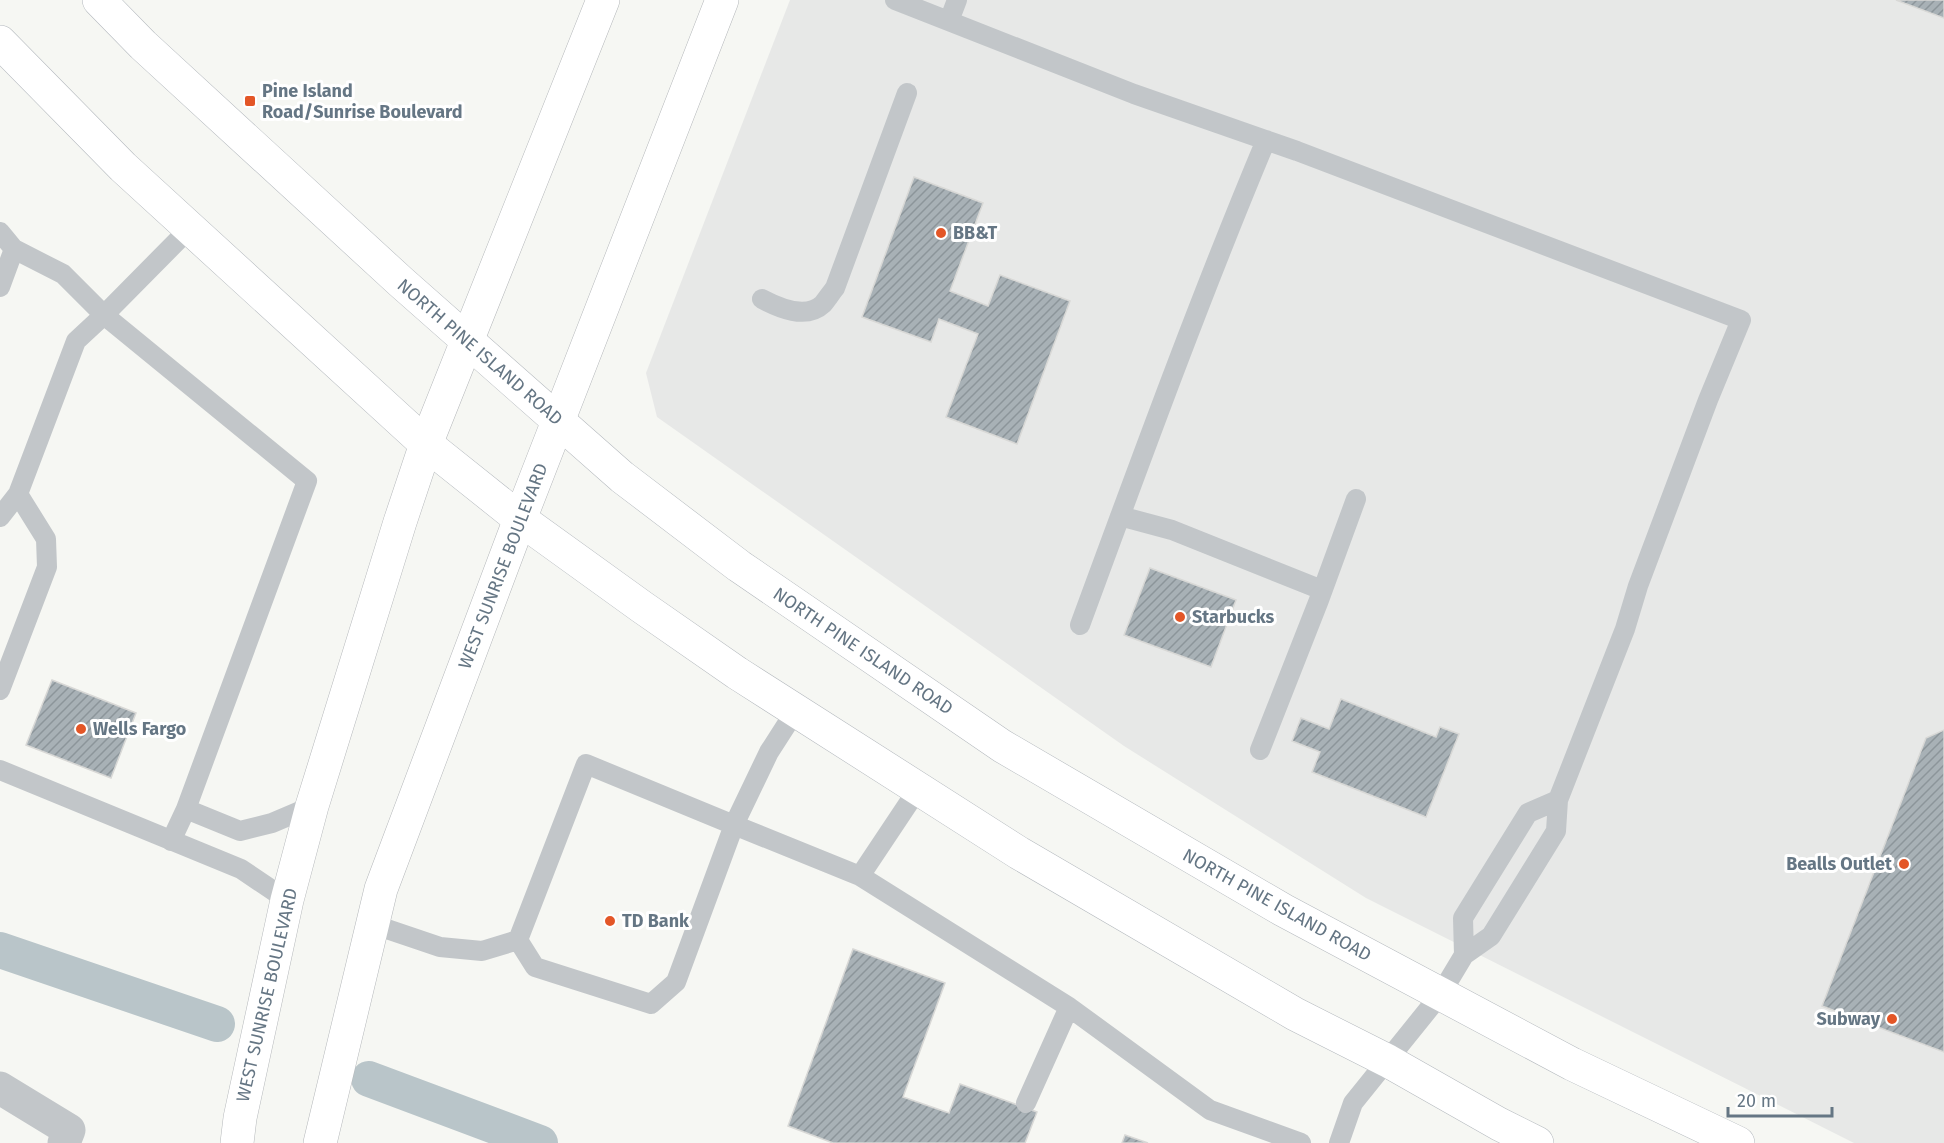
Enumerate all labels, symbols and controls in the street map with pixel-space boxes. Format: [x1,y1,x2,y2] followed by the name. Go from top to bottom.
[262,80,463,123] place label: Pine Island Road/Sunrise Boulevard
[243,94,257,108] marker: Pine Island Road/Sunrise Boulevard
[953,222,997,244] place label: BB&T
[934,226,948,240] marker: BB&T
[393,274,567,430] street label: NORTH PINE ISLAND ROAD
[454,460,552,672] street label: WEST SUNRISE BOULEVARD
[769,583,957,719] street label: NORTH PINE ISLAND ROAD
[1192,606,1275,628] place label: Starbucks
[1173,610,1187,624] marker: Starbucks
[93,718,186,740] place label: Wells Fargo
[74,722,88,736] marker: Wells Fargo
[1179,844,1375,966] street label: NORTH PINE ISLAND ROAD
[1786,853,1893,875] place label: Bealls Outlet
[1897,857,1911,871] marker: Bealls Outlet
[232,886,302,1104] street label: WEST SUNRISE BOULEVARD
[622,910,690,932] place label: TD Bank
[603,914,617,928] marker: TD Bank
[1817,1008,1881,1030] place label: Subway
[1885,1012,1899,1026] marker: Subway
[1728,1080,1832,1118] scale bar
[1737,1090,1776,1112] text: 20 m

